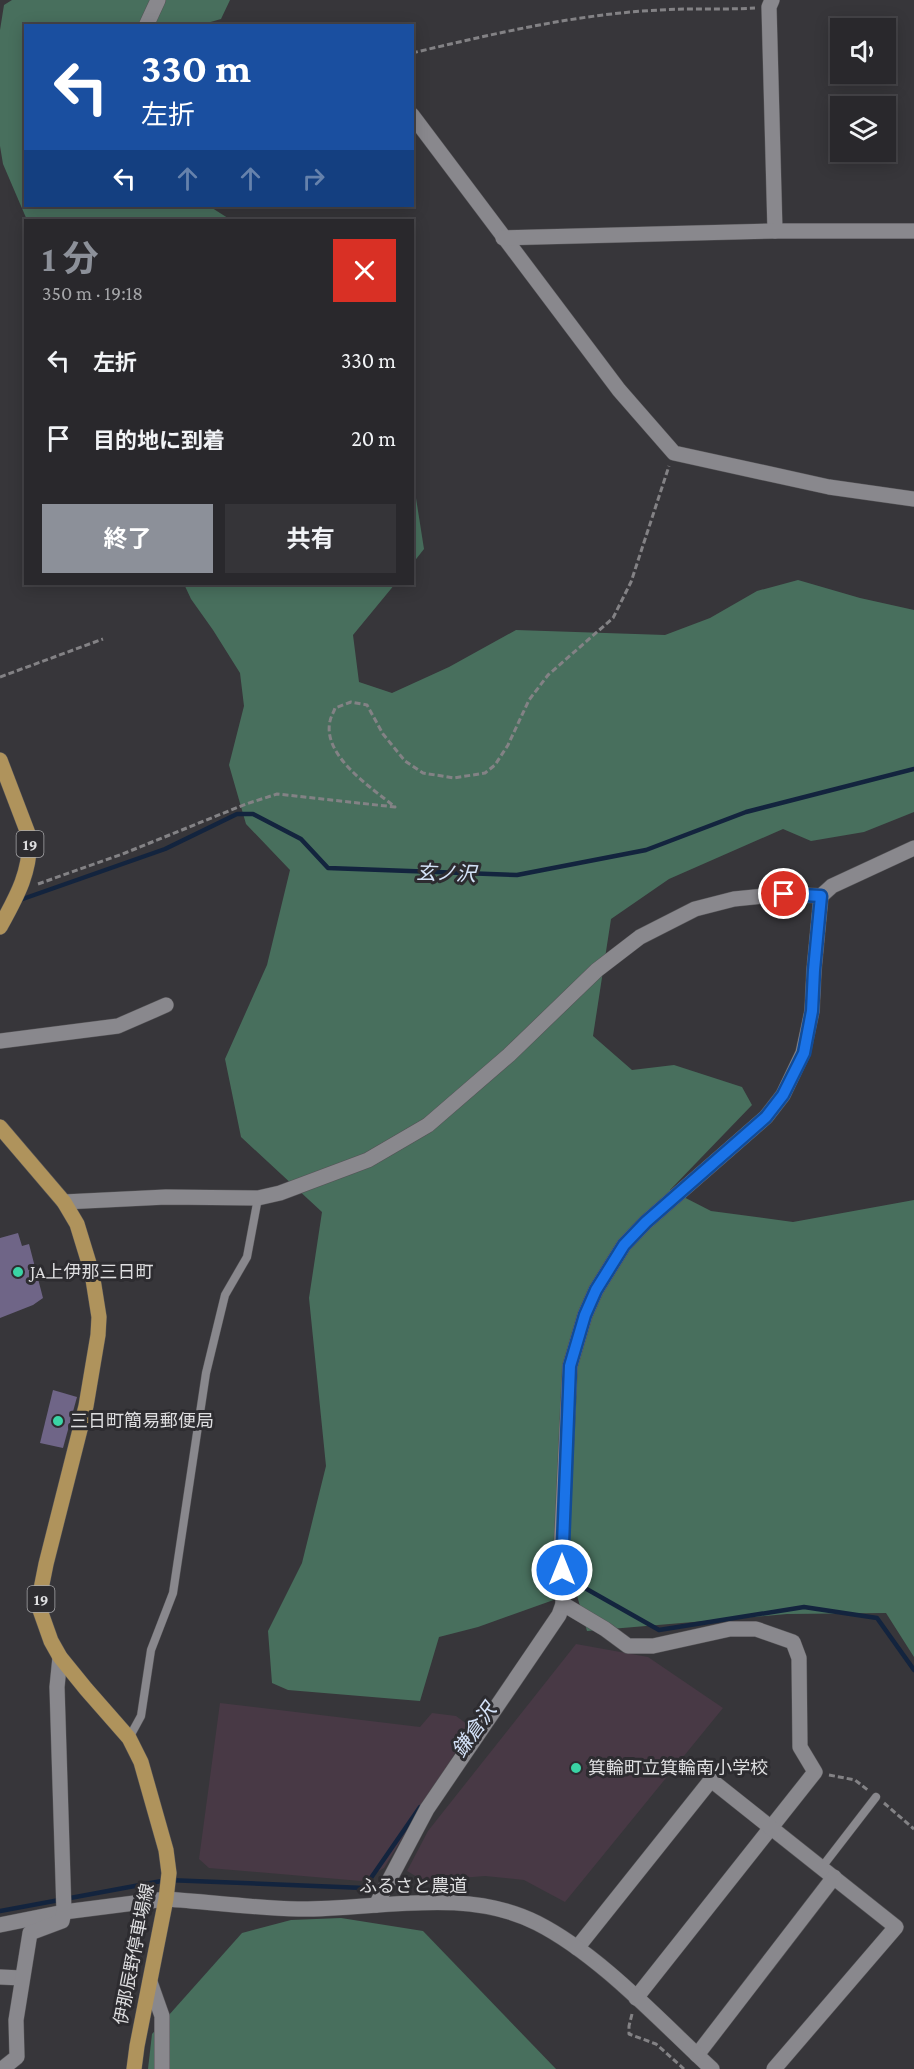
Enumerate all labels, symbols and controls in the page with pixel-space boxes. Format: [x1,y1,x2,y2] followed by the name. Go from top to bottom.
[830,18,896,162] map controls
[830,18,896,84] button: sound
[141,44,251,91] text: 330 m
[42,48,120,126] icon: left
[830,96,896,162] button: layers
[141,100,195,130] text: 左折
[108,162,141,195] icon: left
[171,162,204,195] icon: ahead
[234,162,267,195] icon: ahead
[297,162,330,195] icon: right
[42,239,98,279] text: 1 分
[333,239,396,302] button: close
[42,282,143,304] text: 350 m · 19:18
[42,344,75,377] icon: left
[341,348,396,373] text: 330 m
[93,350,137,375] text: 左折
[42,422,75,455] icon: arrive
[351,426,396,451] text: 20 m
[93,428,225,453] text: 目的地に到着
[42,504,213,573] button: 終了
[225,504,396,573] button: 共有
[16,831,44,857] road number: 19
[416,861,479,885] water label: 玄ノ沢
[758,868,809,919] pin
[767,877,800,910] icon: arrive
[28,1262,154,1282] place label: JA上伊那三日町
[11,1265,25,1279] marker: JA上伊那三日町
[70,1411,214,1431] place label: 三日町簡易郵便局
[51,1414,65,1428] marker: 三日町簡易郵便局
[530,1538,594,1602] position arrow
[28,1586,54,1612] road number: 19
[448,1697,502,1761] water label: 鎌倉沢
[588,1758,768,1778] place label: 箕輪町立箕輪南小学校
[569,1761,583,1775] marker: 箕輪町立箕輪南小学校
[359,1876,467,1896] street label: ふるさと農道
[110,1881,158,2027] street label: 伊那辰野停車場線

